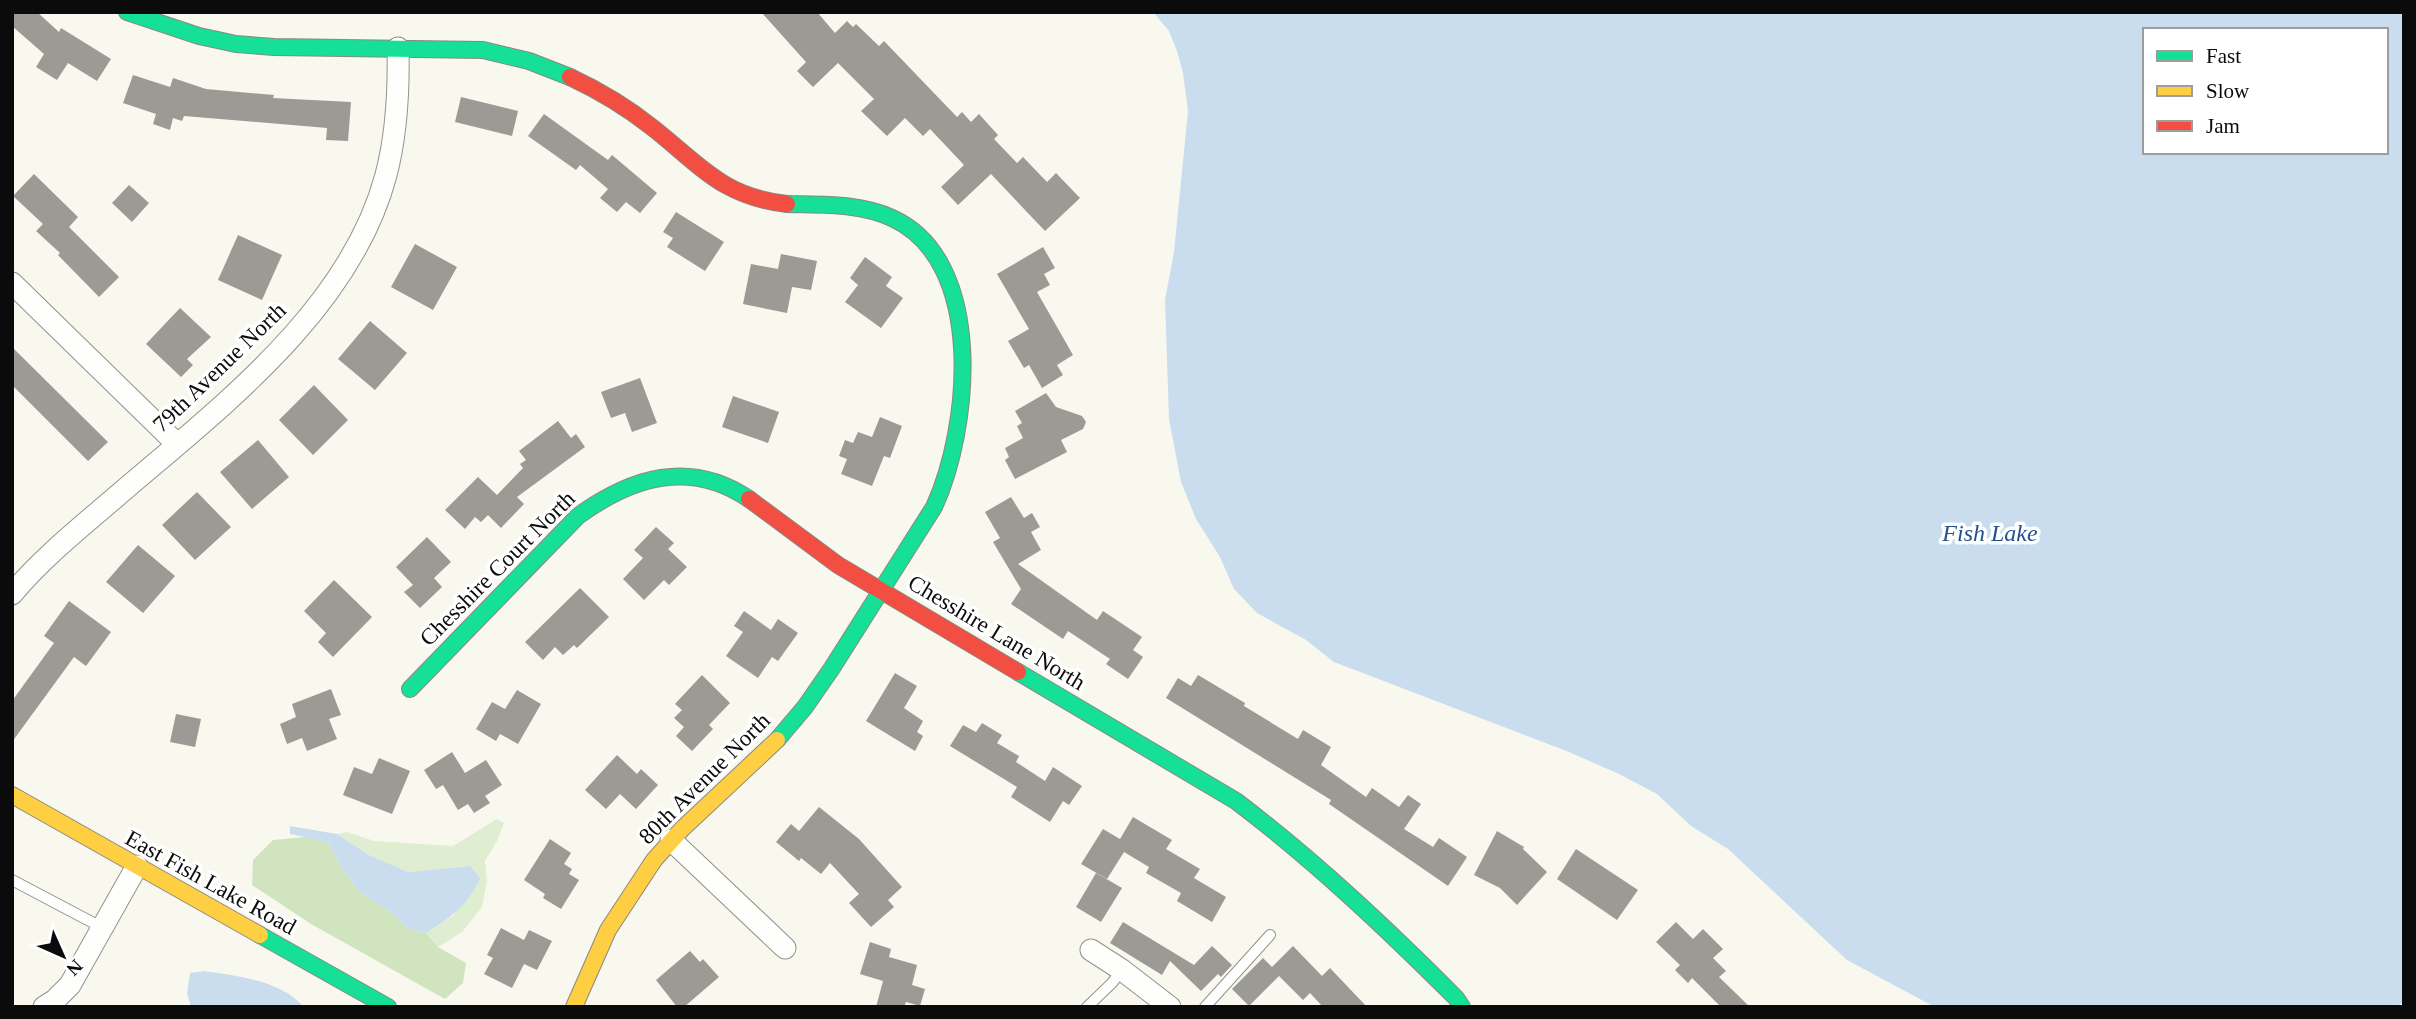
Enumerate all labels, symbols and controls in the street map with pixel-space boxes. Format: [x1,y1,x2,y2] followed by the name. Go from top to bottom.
[2143,28,2388,154] legend
[2206,44,2241,68] text: Fast
[2206,79,2250,103] text: Slow
[2206,114,2240,138] text: Jam
[148,297,291,437] street label: 79th Avenue North
[415,486,580,651] street label: Chesshire Court North
[1941,520,2038,546] water label: Fish Lake
[904,570,1090,695] street label: Chesshire Lane North
[634,707,775,849] street label: 80th Avenue North
[121,825,301,940] street label: East Fish Lake Road
[28,921,98,991] north arrow
[62,955,87,980] text: N

